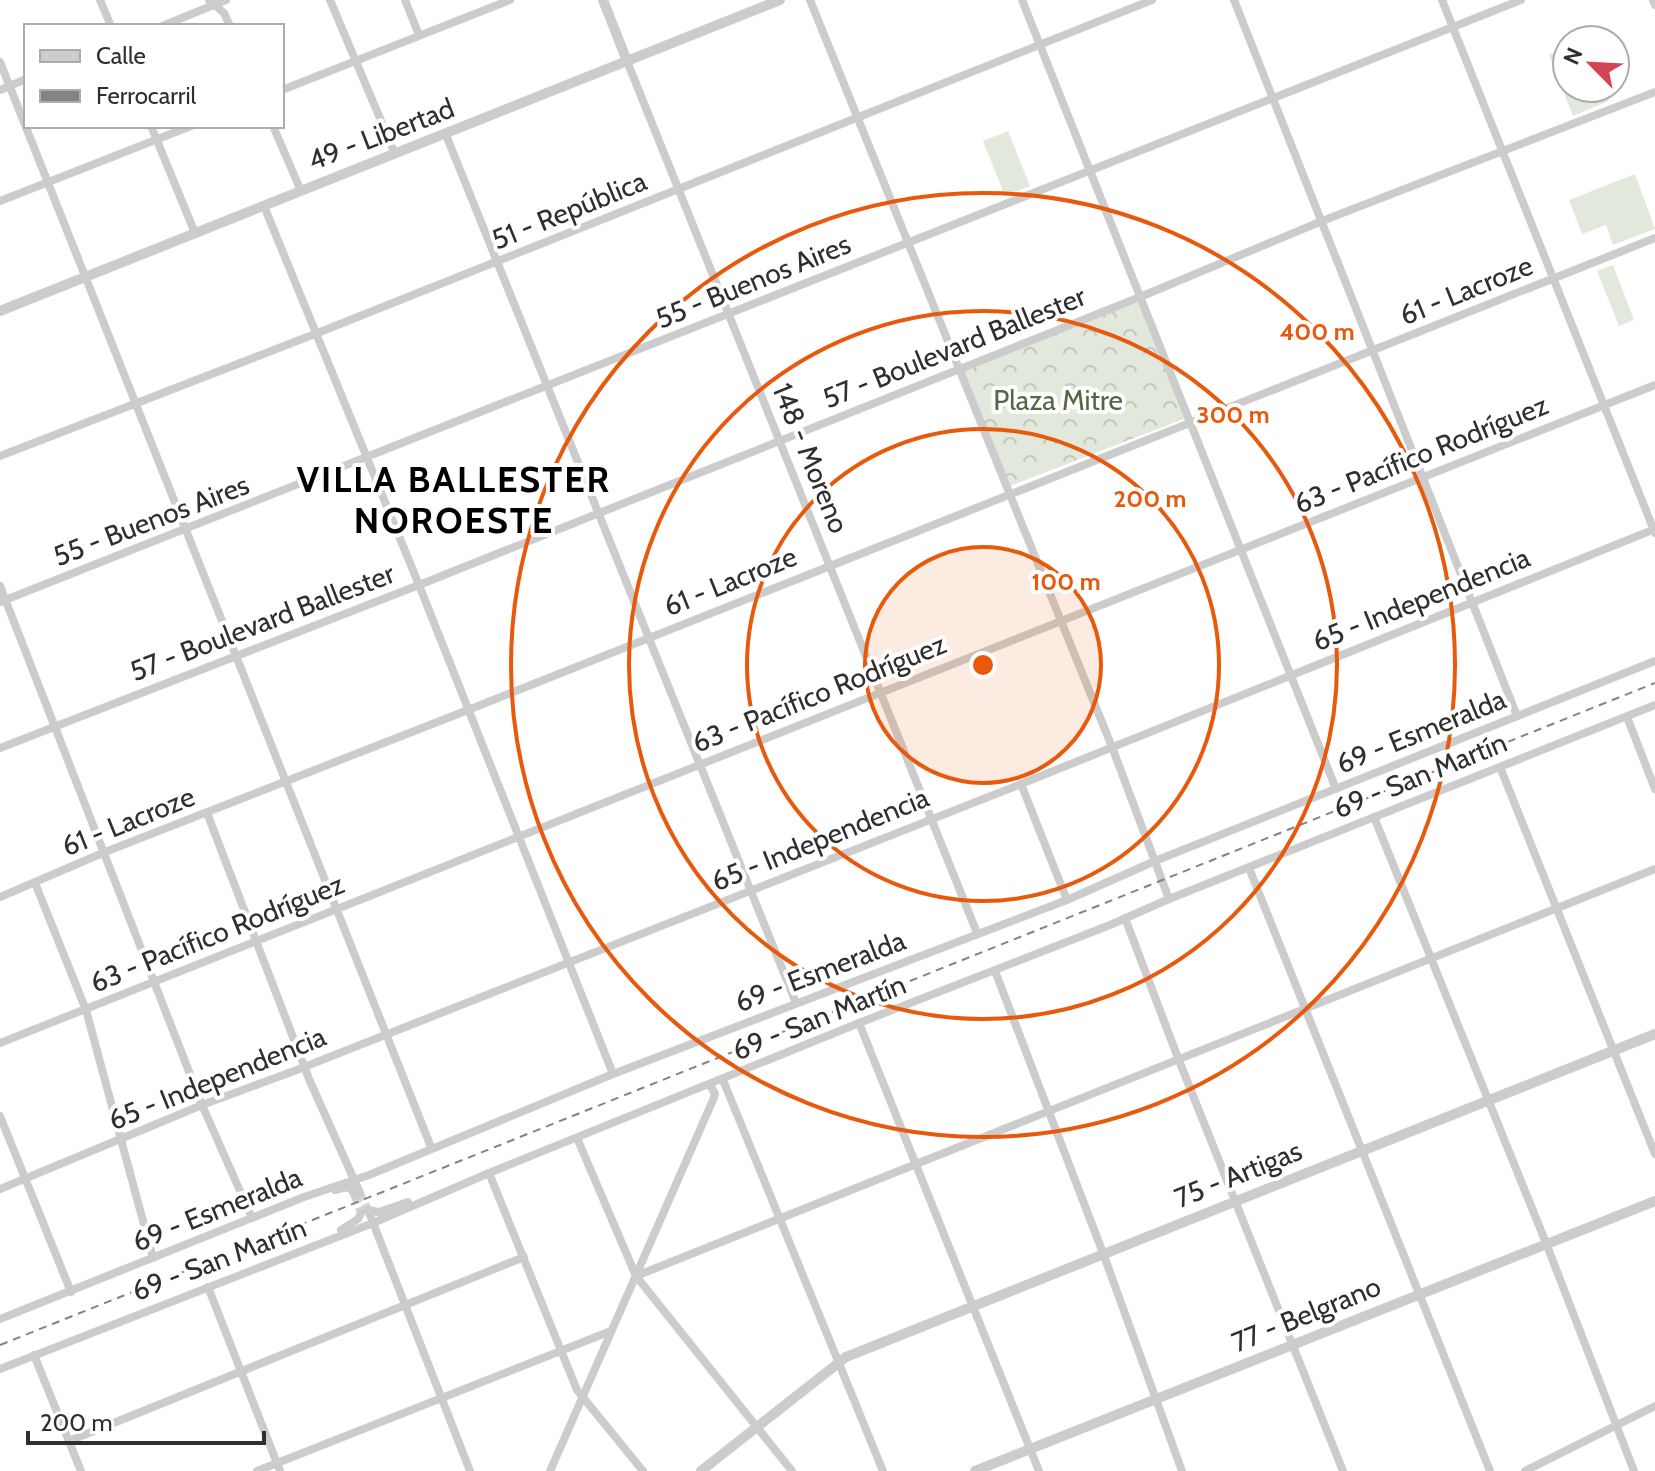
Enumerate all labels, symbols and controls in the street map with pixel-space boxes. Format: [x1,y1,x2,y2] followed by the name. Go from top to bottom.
[24,24,284,128] legend
[1551,24,1631,104] north arrow
[96,41,146,70] text: Calle
[1558,43,1589,69] text: N
[96,81,197,110] text: Ferrocarril
[303,91,459,177] street label: 49 - Libertad
[487,163,652,256] street label: 51 - República
[651,226,855,336] street label: 55 - Buenos Aires
[1395,248,1537,332] street label: 61 - Lacroze
[818,279,1090,415] street label: 57 - Boulevard Ballester
[1279,317,1355,346] text: 400 m
[766,378,856,538] street label: 148 - Moreno
[993,383,1123,417] park label: Plaza Mitre
[1289,388,1553,520] street label: 63 - Pacífico Rodríguez
[1196,400,1270,429] text: 300 m
[297,457,611,542] district label: VILLA BALLESTER NOROESTE
[48,467,254,573] street label: 55 - Buenos Aires
[1114,484,1186,513] text: 200 m
[659,539,801,623] street label: 61 - Lacroze
[1307,540,1535,658] street label: 65 - Independencia
[125,556,399,688] street label: 57 - Boulevard Ballester
[1031,567,1101,596] text: 100 m
[687,627,951,759] street label: 63 - Pacífico Rodríguez
[969,651,997,679] centre of rings
[1331,681,1511,780] street label: 69 - Esmeralda
[1328,725,1512,825] street label: 69 - San Martín
[57,779,199,863] street label: 61 - Lacroze
[706,780,934,898] street label: 65 - Independencia
[85,867,349,999] street label: 63 - Pacífico Rodríguez
[730,923,910,1019] street label: 69 - Esmeralda
[727,967,911,1067] street label: 69 - San Martín
[103,1019,331,1137] street label: 65 - Independencia
[1169,1133,1307,1215] street label: 75 - Artigas
[127,1159,307,1258] street label: 69 - Esmeralda
[127,1210,311,1308] street label: 69 - San Martín
[1227,1269,1385,1359] street label: 77 - Belgrano
[28,1395,264,1445] scale bar
[40,1408,113,1437] text: 200 m

